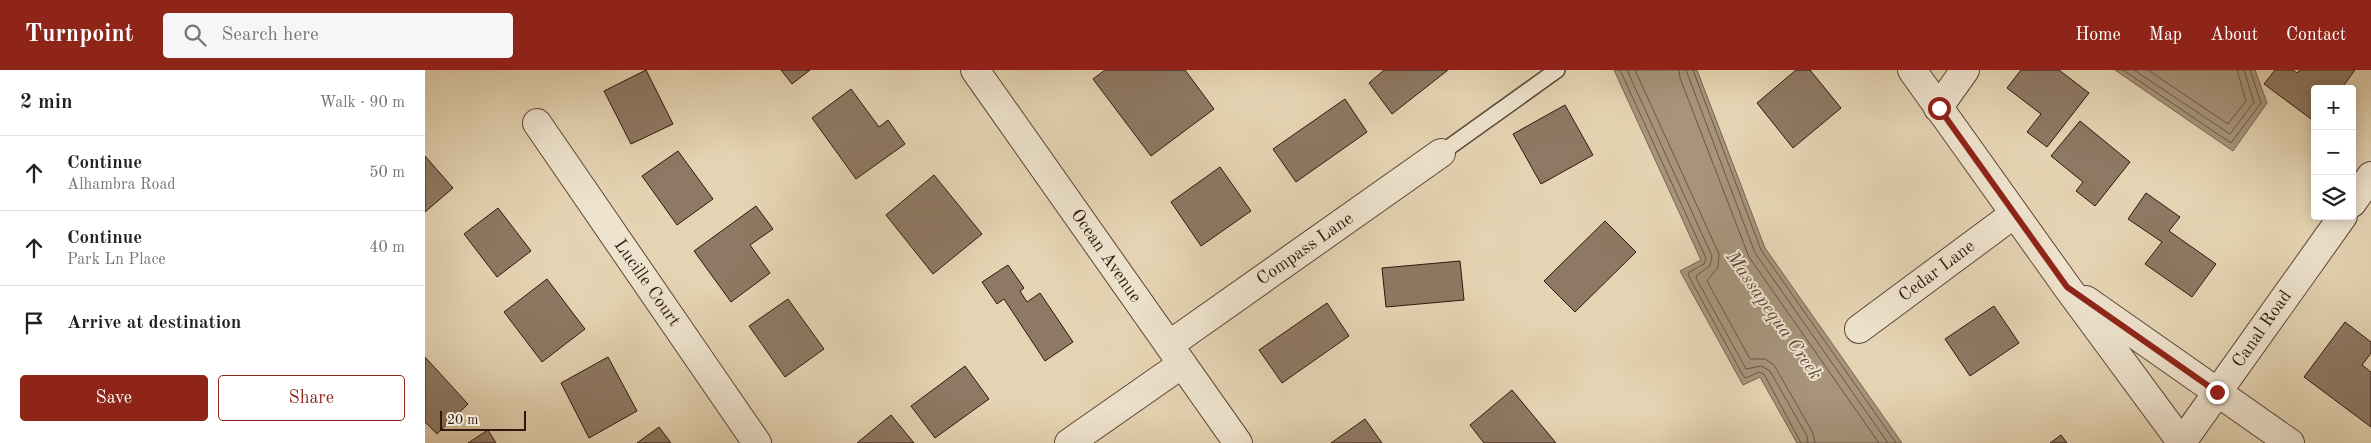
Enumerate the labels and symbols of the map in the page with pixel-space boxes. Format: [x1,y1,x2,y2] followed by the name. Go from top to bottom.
[1928,97,1951,120] route start
[1067,206,1145,306] street label: Ocean Avenue
[1254,209,1356,289] street label: Compass Lane
[610,236,684,330] street label: Lucille Court
[1896,237,1978,305] street label: Cedar Lane
[1721,247,1825,384] water label: Massapequa Creek
[2229,287,2295,371] street label: Canal Road
[2206,381,2229,404] route end
[440,408,526,431] scale bar

